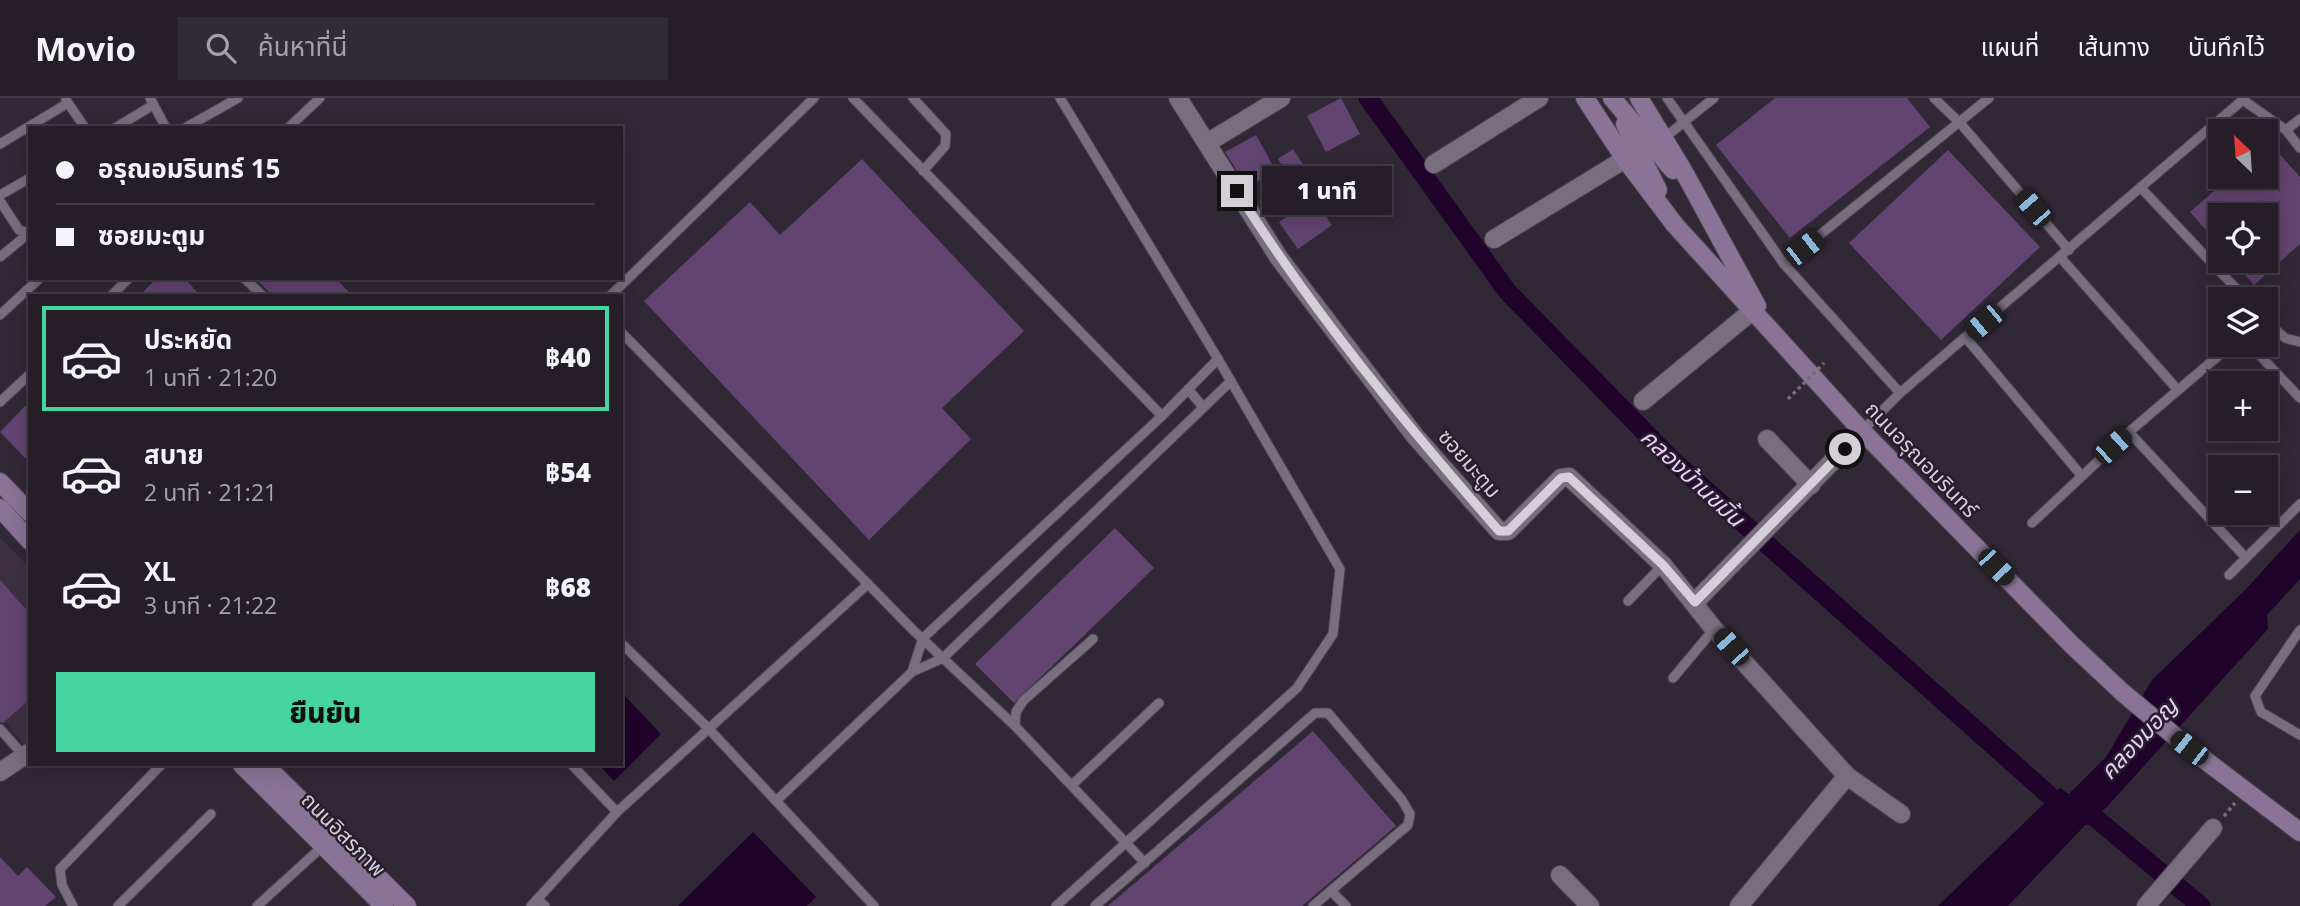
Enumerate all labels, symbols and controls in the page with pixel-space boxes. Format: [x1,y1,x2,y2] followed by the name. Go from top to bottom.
[178,17,668,80] search box
[35,26,136,71] text: Movio
[258,28,347,64] text: ค้นหาที่นี่
[202,29,240,67] icon: search
[1981,30,2039,63] text: แผนที่
[2077,30,2150,63] text: เส้นทาง
[2188,30,2265,63] text: บันทึกไว้
[2208,119,2278,189] north arrow
[2208,119,2278,525] map controls
[98,150,280,186] text: อรุณอมรินทร์ 15
[1262,166,1391,216] callout: 1 นาที
[1297,174,1357,206] text: 1 นาที
[1221,175,1253,207] route end
[2012,185,2055,231] car
[2208,203,2278,273] button: locate
[98,217,205,253] text: ซอยมะตูม
[1781,227,1828,269] car
[2208,287,2278,357] button: layers
[1962,300,2007,344] car
[144,321,232,357] text: ประหยัด
[60,327,123,390] icon: car
[545,339,591,375] text: ฿40
[144,361,277,393] text: 1 นาที · 21:20
[2208,371,2278,441] button: +
[1860,395,1985,524] street label: ถนนอรุณอมรินทร์
[1634,421,1753,535] water label: คลองบ้านขมิ้น
[1432,423,1508,503] street label: ซอยมะตูม
[2091,424,2136,468] car
[1829,433,1861,465] route start
[144,436,204,472] text: สบาย
[60,442,123,505] icon: car
[545,454,591,490] text: ฿54
[2208,455,2278,525] button: −
[144,476,277,508] text: 2 นาที · 21:21
[1974,545,2019,589] car
[144,553,176,589] text: XL
[60,557,123,620] icon: car
[545,569,591,605] text: ฿68
[144,589,277,621] text: 3 นาที · 21:22
[1710,624,1753,670] car
[56,672,595,752] button: ยืนยัน
[2092,689,2186,786] water label: คลองมอญ
[2166,727,2213,769] car
[296,786,392,882] street label: ถนนอิสรภาพ

